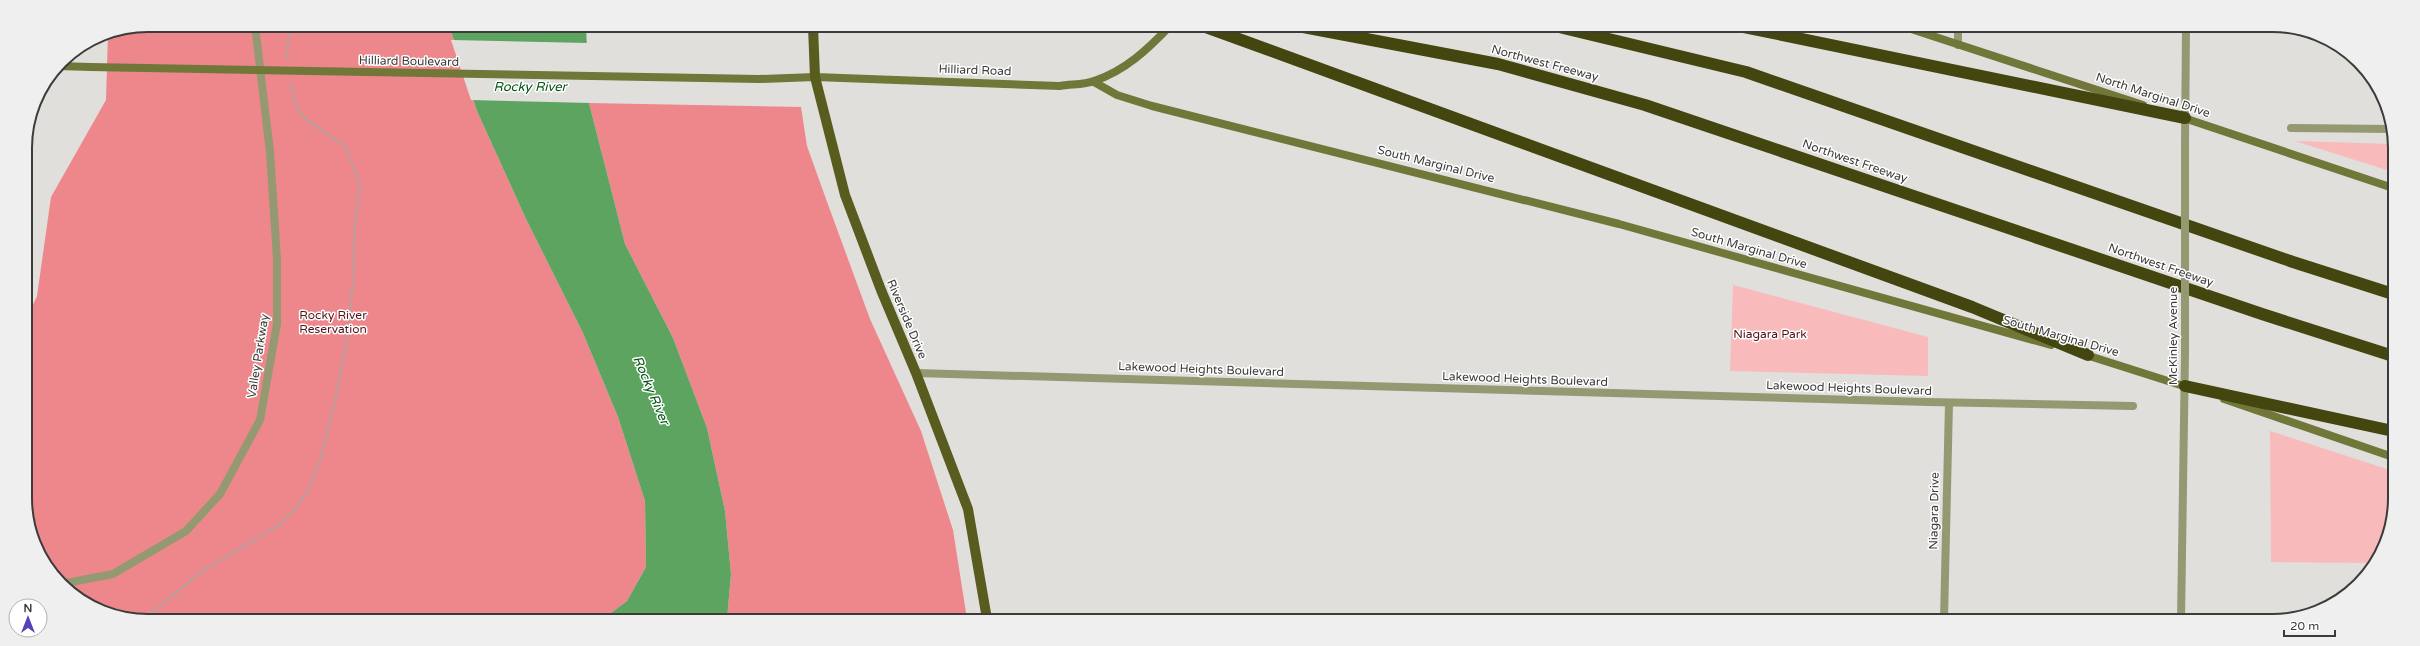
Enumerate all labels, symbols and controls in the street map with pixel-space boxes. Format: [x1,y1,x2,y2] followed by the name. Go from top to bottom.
[1490,42,1601,84] street label: Northwest Freeway
[359,53,459,69] street label: Hilliard Boulevard
[938,62,1012,78] street label: Hilliard Road
[2094,70,2212,120] street label: North Marginal Drive
[493,79,569,95] water label: Rocky River
[1801,136,1910,186] street label: Northwest Freeway
[1376,143,1496,185] street label: South Marginal Drive
[1689,225,1809,271] street label: South Marginal Drive
[2107,240,2216,290] street label: Northwest Freeway
[884,277,930,361] street label: Riverside Drive
[2166,287,2180,385] street label: McKinley Avenue
[299,308,367,336] park label: Rocky River Reservation
[244,312,272,399] street label: Valley Parkway
[2001,313,2121,359] street label: South Marginal Drive
[1733,327,1807,341] park label: Niagara Park
[629,354,674,429] water label: Rocky River
[1118,359,1284,379] street label: Lakewood Heights Boulevard
[1442,369,1608,389] street label: Lakewood Heights Boulevard
[1766,378,1932,398] street label: Lakewood Heights Boulevard
[1926,472,1942,550] street label: Niagara Drive
[8,598,48,638] north arrow
[24,602,32,615] text: N
[2284,612,2335,638] scale bar
[2290,619,2319,633] text: 20 m

